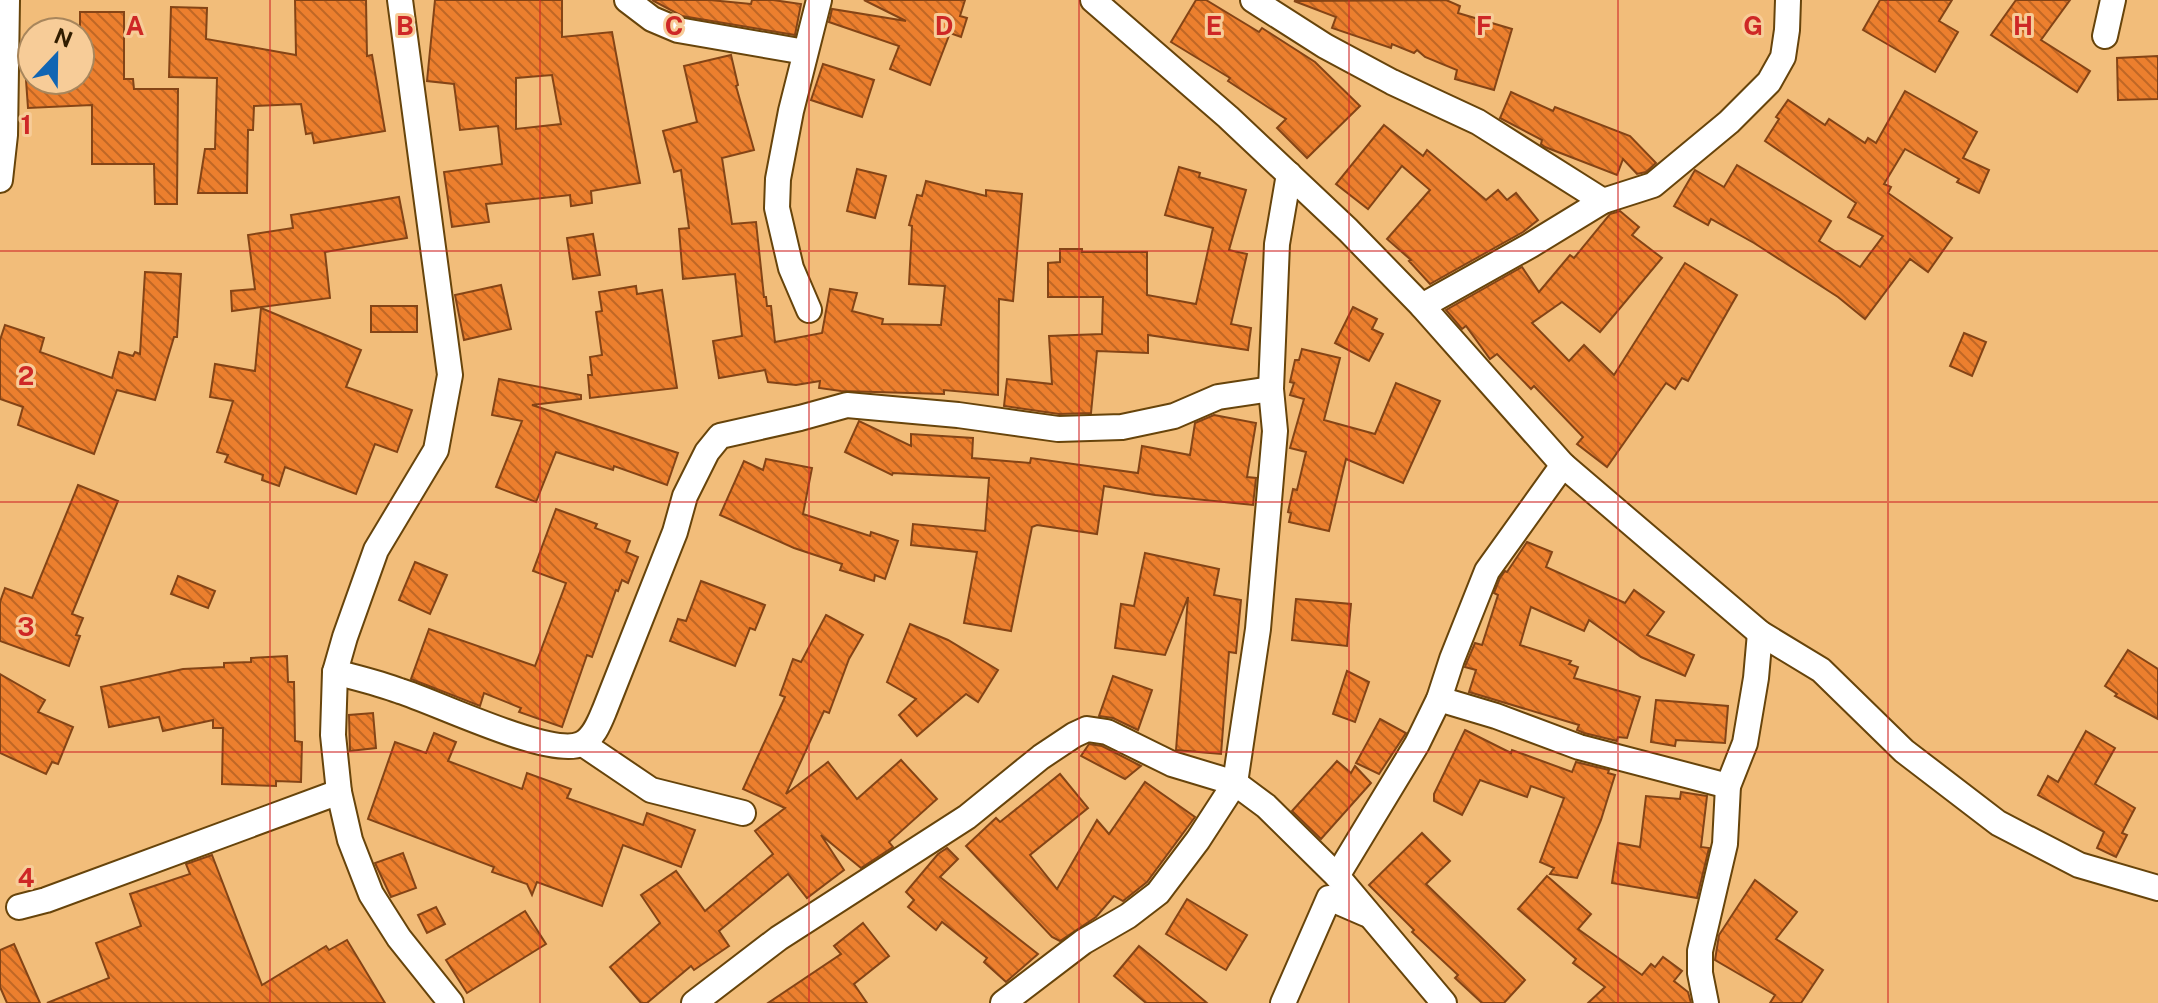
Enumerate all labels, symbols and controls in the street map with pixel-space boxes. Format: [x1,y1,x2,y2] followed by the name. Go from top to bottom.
[126,10,145,41] text: A
[396,10,414,41] text: B
[665,10,683,41] text: C
[935,10,953,41] text: D
[1206,10,1222,41] text: E
[1476,10,1492,41] text: F
[1743,10,1763,41] text: G
[2013,10,2033,41] text: H
[16,16,96,96] north arrow
[51,22,76,53] text: N
[20,109,32,140] text: 1
[18,360,34,391] text: 2
[17,611,35,642] text: 3
[17,862,35,893] text: 4

